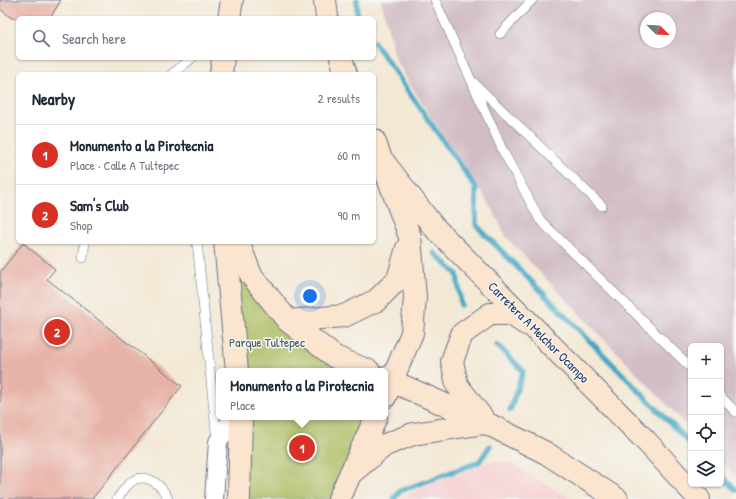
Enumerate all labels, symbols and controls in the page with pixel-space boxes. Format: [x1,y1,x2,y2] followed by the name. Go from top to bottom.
[640,12,676,48] north arrow
[16,16,376,60] search box
[30,27,52,49] icon: search
[62,28,126,49] text: Search here
[32,87,75,110] text: Nearby
[318,89,360,107] text: 2 results
[70,135,213,156] text: Monumento a la Pirotecnia
[43,146,47,164] text: 1
[337,146,360,164] text: 60 m
[70,156,179,174] text: Place · Calle A Tultepec
[70,195,129,216] text: Sam's Club
[42,206,48,224] text: 2
[338,206,360,224] text: 90 m
[70,216,92,234] text: Shop
[484,277,594,387] street label: Carretera A Melchor Ocampo
[300,286,320,306] your location
[44,317,70,347] pin: 2
[229,333,305,351] park label: Parque Tultepec
[688,343,724,487] map controls
[688,343,724,379] button: +
[216,368,388,420] popup
[230,375,374,396] text: Monumento a la Pirotecnia
[688,379,724,415] button: −
[230,396,255,414] text: Place
[688,415,724,451] button: locate
[289,433,315,463] pin: 1
[688,451,724,487] button: layers

